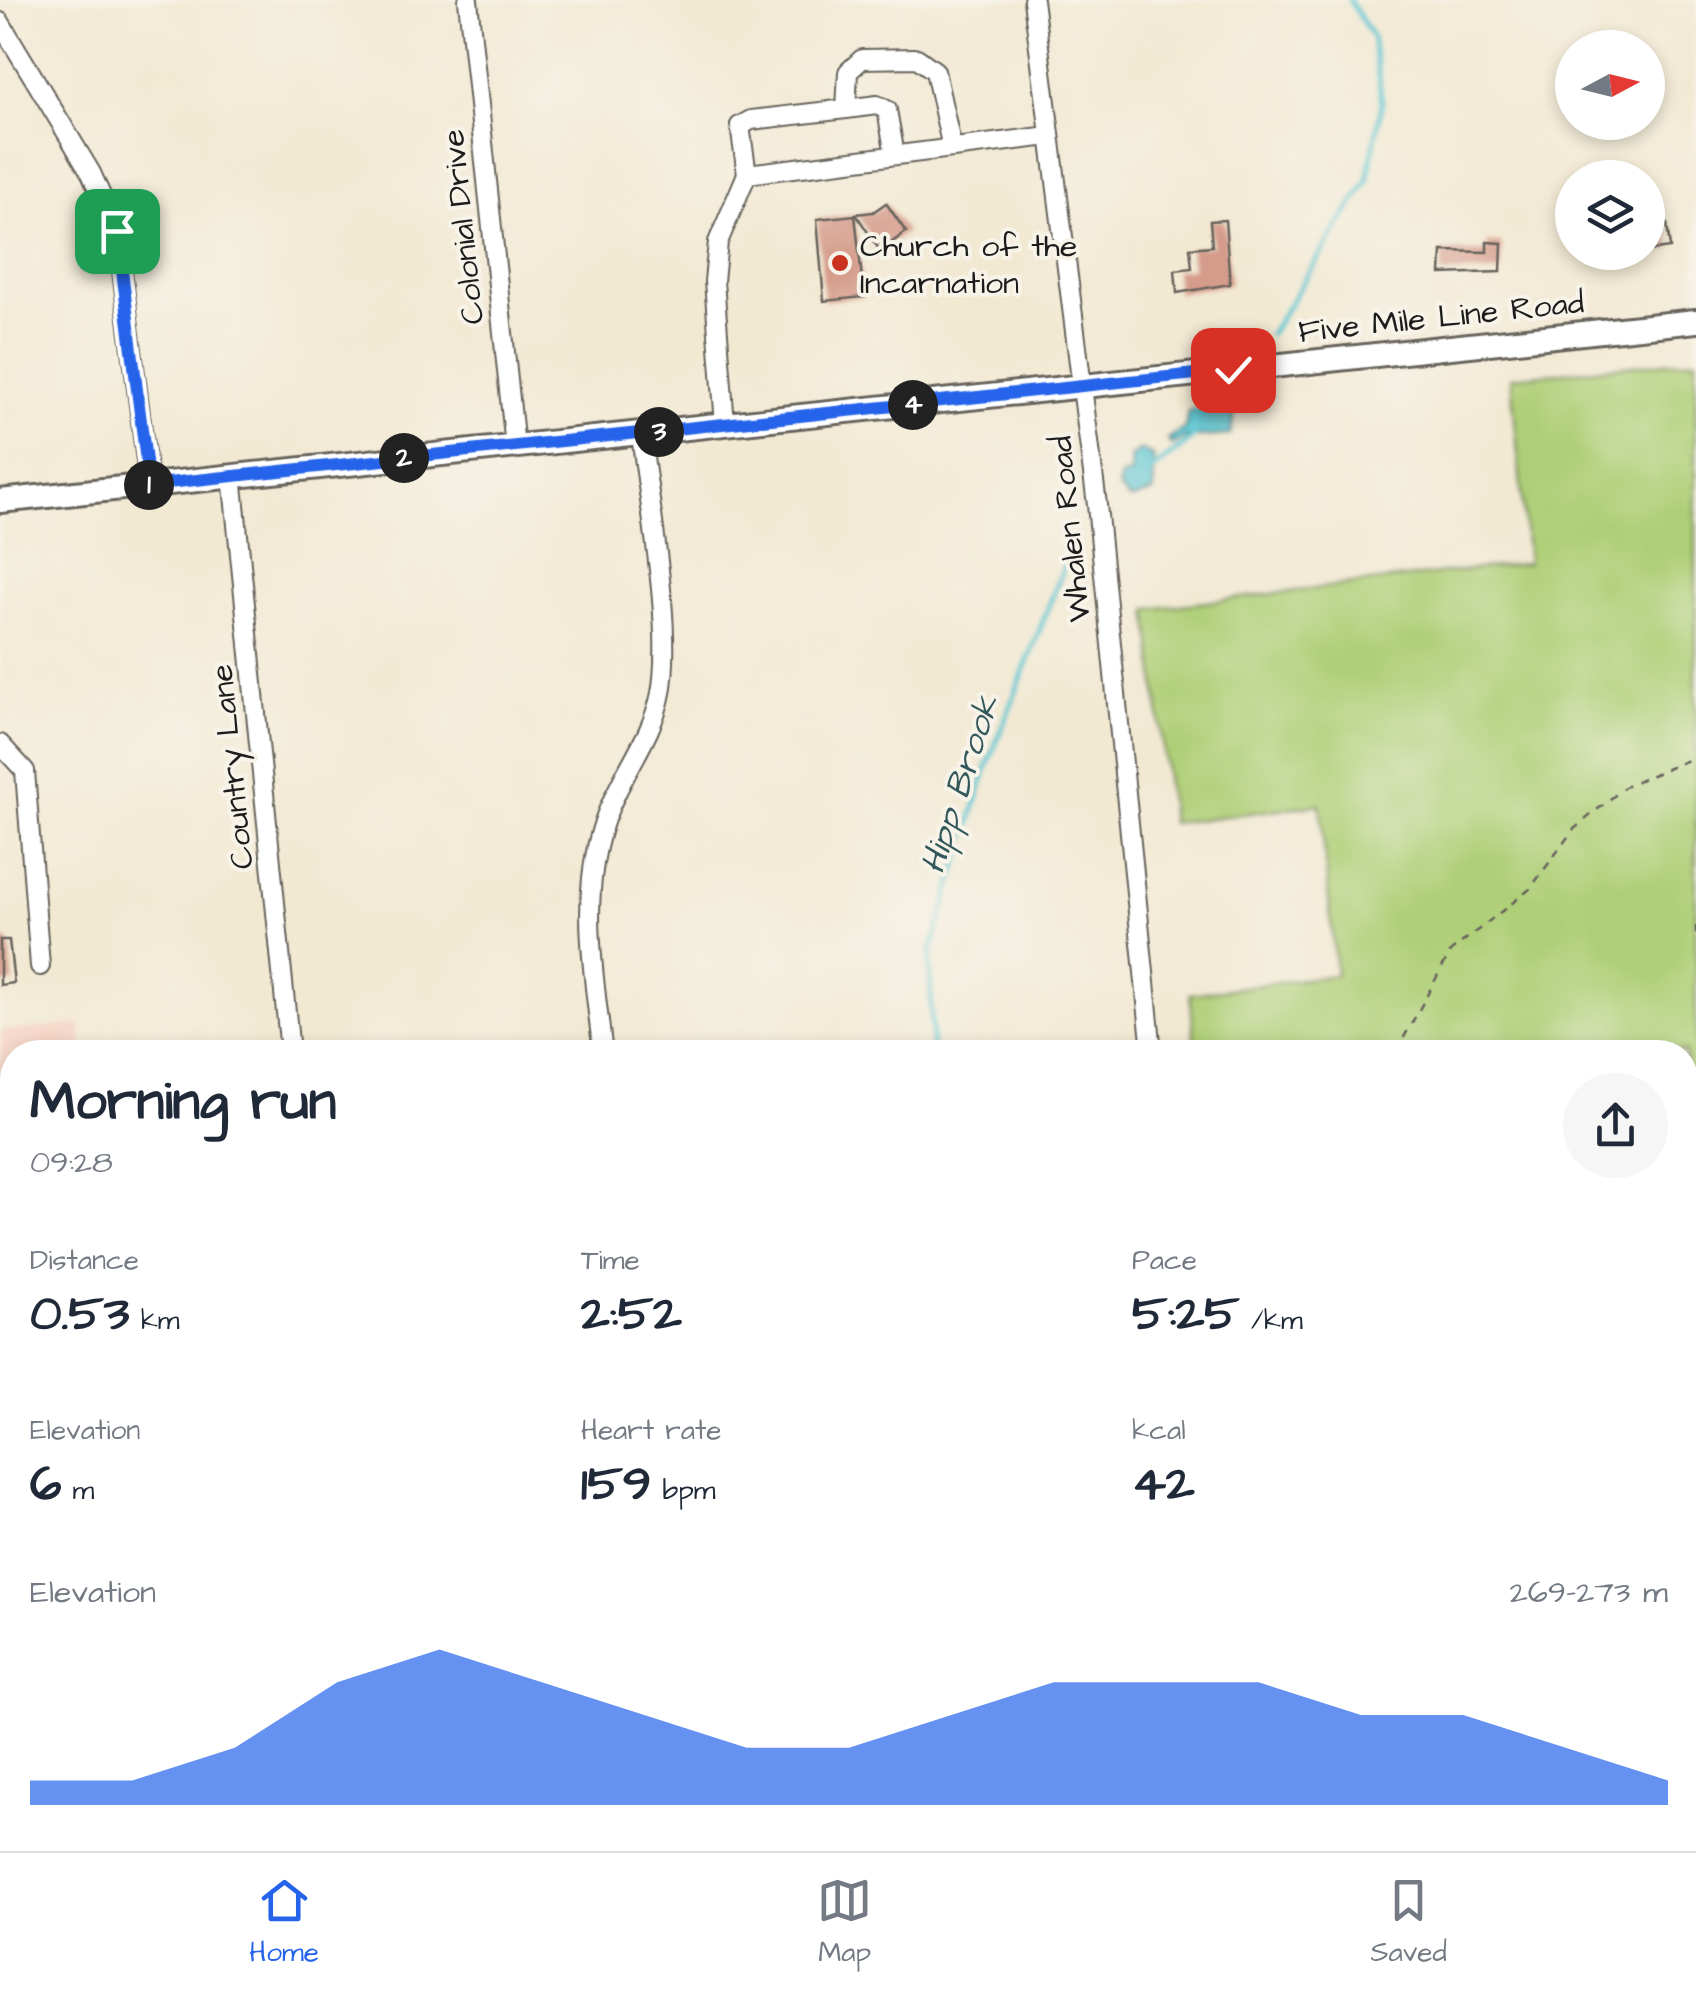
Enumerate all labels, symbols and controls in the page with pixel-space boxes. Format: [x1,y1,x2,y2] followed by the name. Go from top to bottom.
[1555,30,1665,140] north arrow
[1555,30,1665,270] map controls
[431,127,496,327] street label: Colonial Drive
[1555,160,1665,270] button: layers
[75,189,160,274] pin
[90,204,145,259] icon: arrive
[860,224,1077,306] place label: Church of the Incarnation
[829,252,851,274] marker: Church of the Incarnation
[1296,280,1586,355] street label: Five Mile Line Road
[1191,328,1276,413] pin
[1206,343,1261,398] icon: check
[888,380,938,430] pin: 4
[903,385,923,424] text: 4
[634,407,684,457] pin: 3
[652,412,666,451] text: 3
[379,433,429,483] pin: 2
[1038,434,1103,624] street label: Whalen Road
[396,438,412,477] text: 2
[124,460,174,510] pin: 1
[147,465,151,504] text: 1
[199,662,266,871] street label: Country Lane
[909,688,1013,880] water label: Hipp Brook
[30,1064,336,1140] text: Morning run
[1563,1073,1668,1178] button: share
[30,1140,113,1185] text: 09:28
[30,1241,139,1280] text: Distance
[581,1241,640,1280] text: Time
[1132,1241,1197,1280] text: Pace
[30,1280,129,1349] text: 0.53
[581,1280,682,1349] text: 2:52
[1132,1280,1240,1349] text: 5:25
[129,1301,180,1340] text: km
[1240,1301,1303,1340] text: /km
[30,1411,140,1450] text: Elevation
[581,1411,722,1450] text: Heart rate
[1132,1411,1186,1450] text: kcal
[30,1450,61,1519] text: 6
[581,1450,651,1519] text: 159
[1132,1450,1195,1519] text: 42
[61,1471,94,1510] text: m
[651,1471,716,1510] text: bpm
[30,1570,156,1615] text: Elevation
[1509,1570,1668,1615] text: 269–273 m
[249,1873,319,1972] tab: Home
[817,1873,872,1972] tab: Map
[1371,1873,1447,1972] tab: Saved

